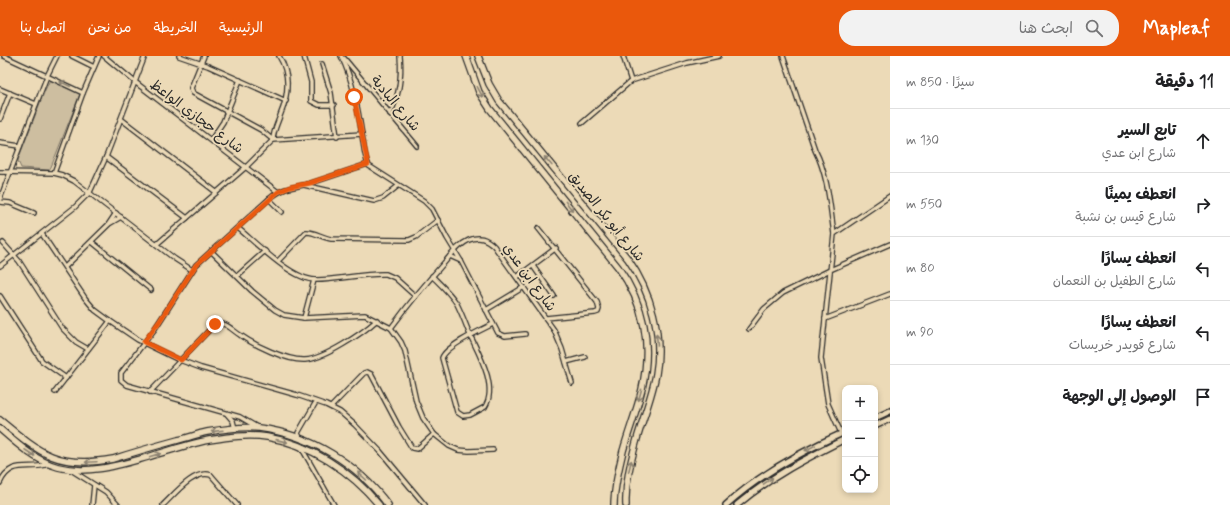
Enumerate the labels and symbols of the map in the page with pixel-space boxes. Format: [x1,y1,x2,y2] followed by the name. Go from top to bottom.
[367,72,424,135] street label: شارع البادية
[145,76,247,159] street label: شارع حجازي الواعظ
[59,80,71,87] one-way arrow
[477,86,484,98] one-way arrow
[345,88,363,106] route start
[543,156,552,167] one-way arrow
[564,168,648,265] street label: شارع أبو بكر الصديق
[564,200,573,211] one-way arrow
[498,240,560,316] street label: شارع ابن عدي
[206,315,224,333] route end
[654,334,661,347] one-way arrow
[636,389,643,402] one-way arrow
[211,427,224,435] one-way arrow
[275,438,288,445] one-way arrow
[804,445,816,452] one-way arrow
[25,449,36,457] one-way arrow
[148,451,161,458] one-way arrow
[85,458,98,465] one-way arrow
[626,460,634,473] one-way arrow
[357,472,367,481] one-way arrow
[763,477,774,485] one-way arrow

